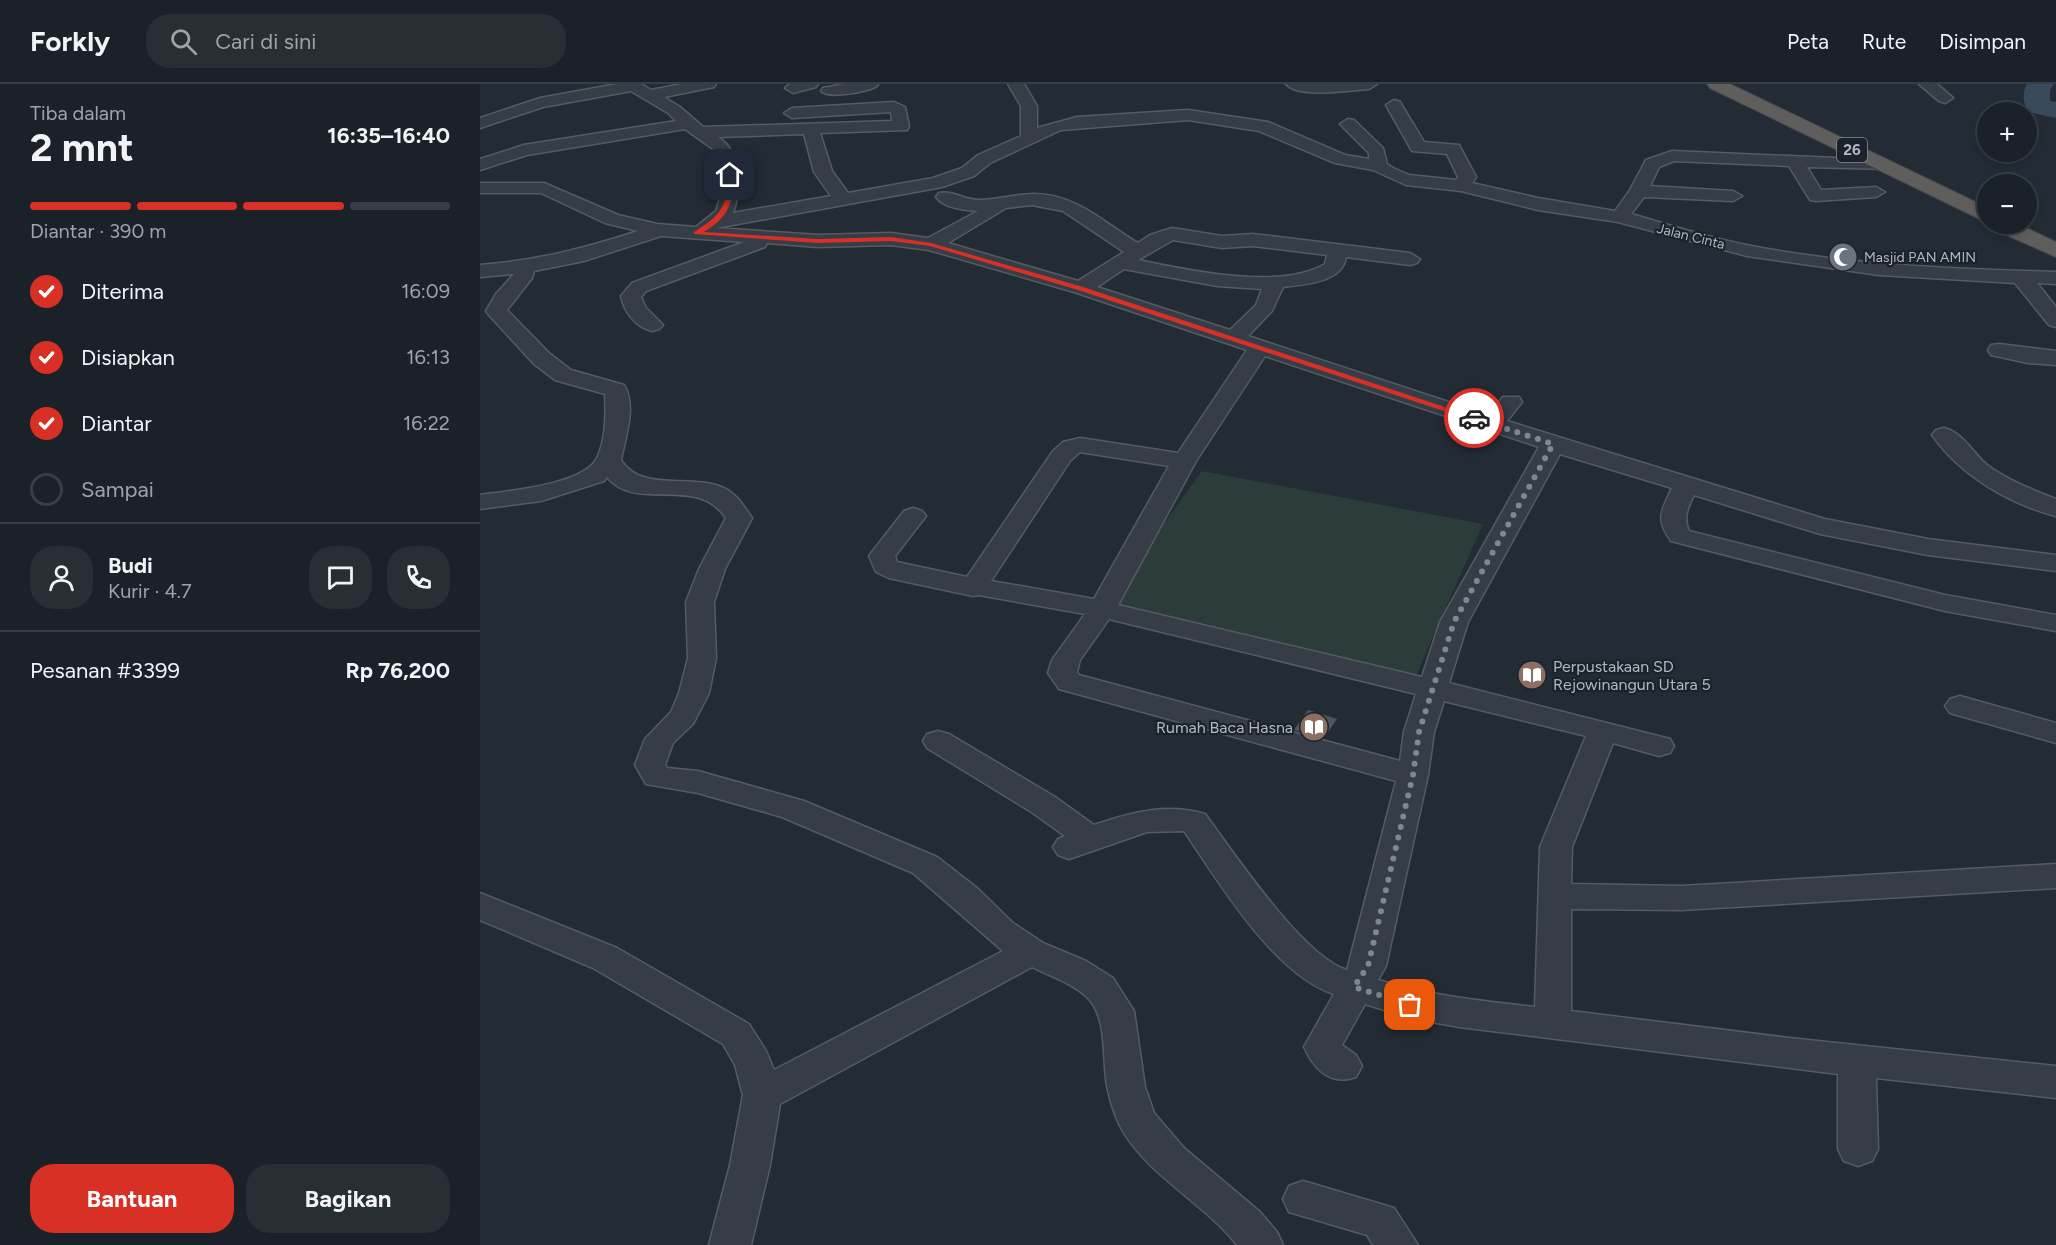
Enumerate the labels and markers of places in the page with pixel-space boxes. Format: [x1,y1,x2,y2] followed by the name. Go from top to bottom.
[704,149,755,200] pin
[1827,241,1859,273] mosque icon: Masjid PAN AMIN
[1864,249,1976,266] place label: Masjid PAN AMIN
[1553,657,1711,694] place label: Perpustakaan SD Rejowinangun Utara 5
[1516,659,1548,691] library icon: Perpustakaan SD Rejowinangun Utara 5
[1298,711,1330,743] library icon: Rumah Baca Hasna
[1156,718,1293,737] place label: Rumah Baca Hasna
[1384,979,1435,1030] pin

